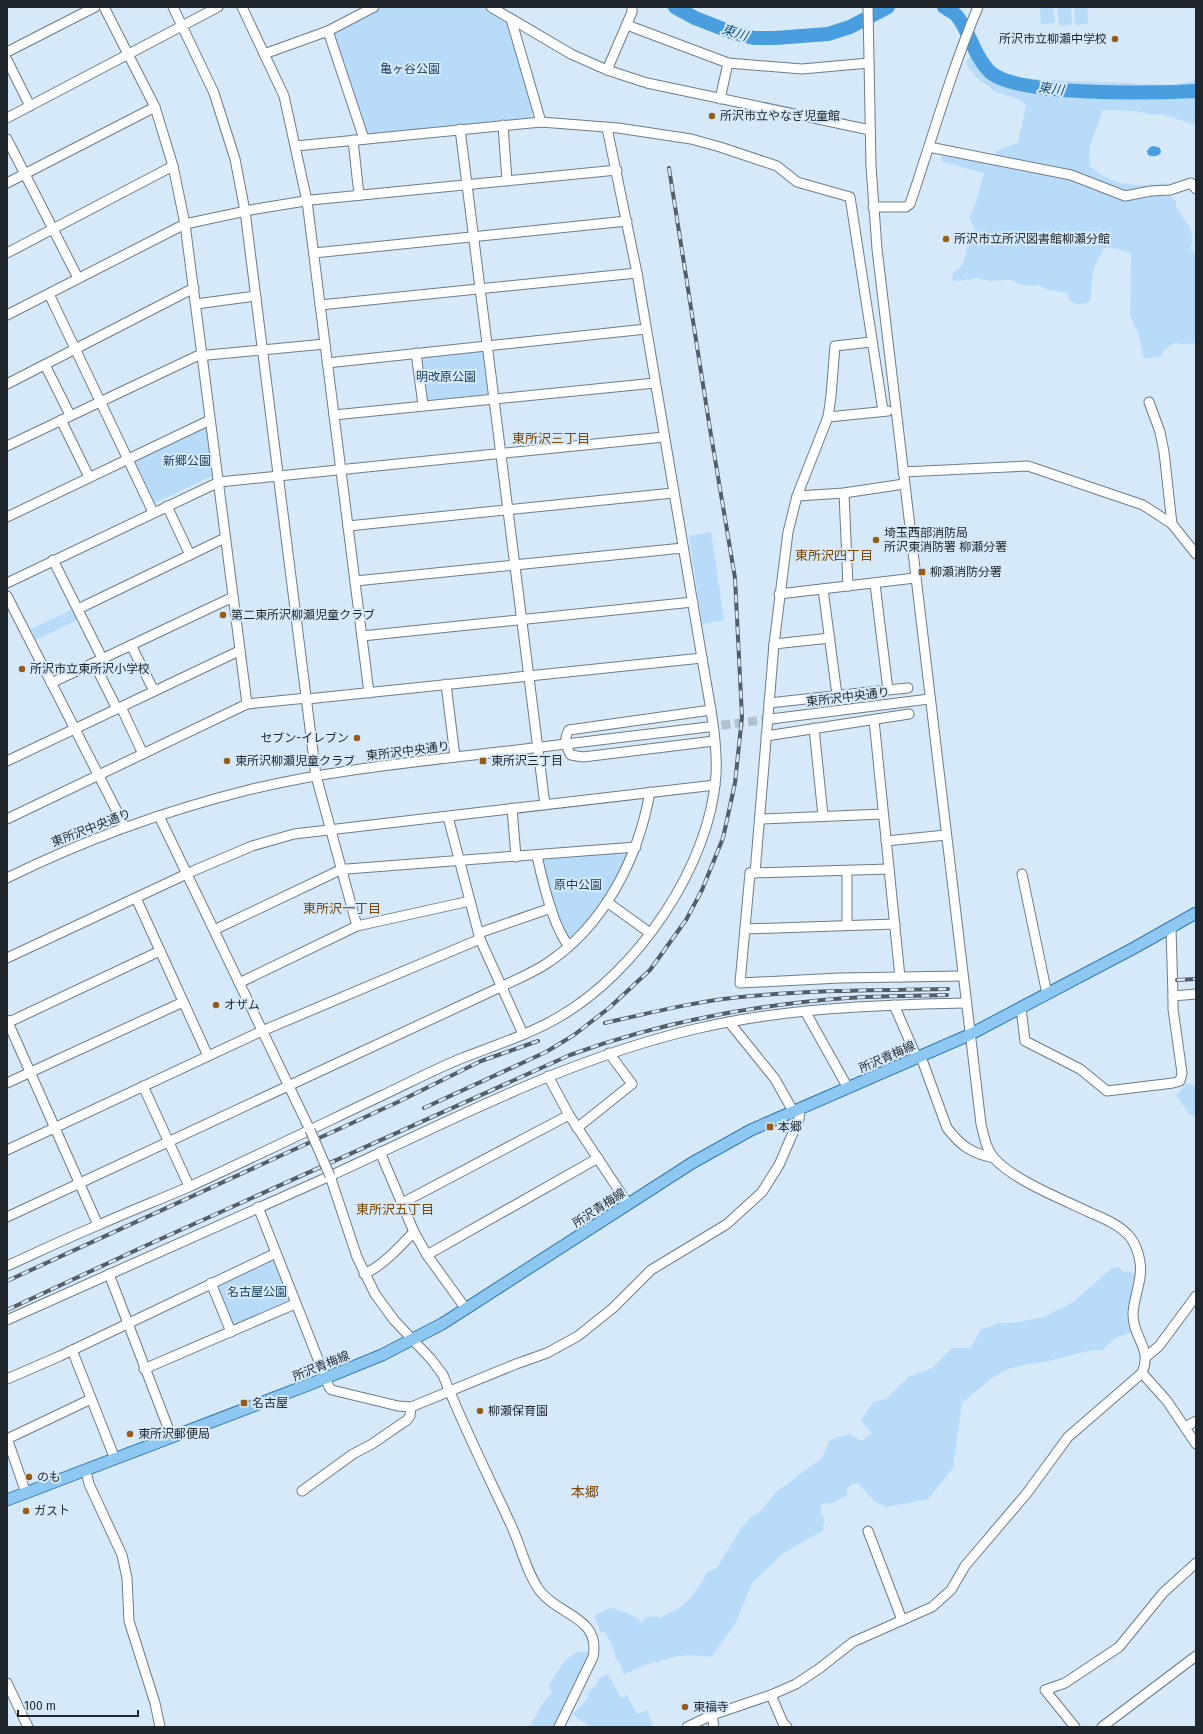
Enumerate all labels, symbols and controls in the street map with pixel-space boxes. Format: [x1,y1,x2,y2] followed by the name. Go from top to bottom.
[720,21,751,44] water label: 東川
[999,32,1107,46] place label: 所沢市立柳瀬中学校
[1110,34,1120,44] marker: 所沢市立柳瀬中学校
[380,62,440,76] park label: 亀ヶ谷公園
[1037,79,1067,98] water label: 東川
[720,109,840,123] place label: 所沢市立やなぎ児童館
[707,111,717,121] marker: 所沢市立やなぎ児童館
[954,232,1110,246] place label: 所沢市立所沢図書館柳瀬分館
[941,234,951,244] marker: 所沢市立所沢図書館柳瀬分館
[416,370,476,384] park label: 明改原公園
[512,431,590,446] district label: 東所沢三丁目
[163,454,211,468] park label: 新郷公園
[884,526,1007,554] place label: 埼玉西部消防局 所沢東消防署 柳瀬分署
[871,535,881,545] marker: 埼玉西部消防局 所沢東消防署 柳瀬分署
[795,548,873,563] district label: 東所沢四丁目
[930,565,1002,579] place label: 柳瀬消防分署
[917,567,927,577] marker: 柳瀬消防分署
[231,608,375,622] place label: 第二東所沢柳瀬児童クラブ
[218,610,228,620] marker: 第二東所沢柳瀬児童クラブ
[30,662,150,676] place label: 所沢市立東所沢小学校
[17,664,27,674] marker: 所沢市立東所沢小学校
[805,685,891,709] street label: 東所沢中央通り
[260,731,349,745] place label: セブン-イレブン
[352,733,362,743] marker: セブン-イレブン
[365,739,451,763] street label: 東所沢中央通り
[235,754,355,768] place label: 東所沢柳瀬児童クラブ
[491,754,563,768] place label: 東所沢三丁目
[222,756,232,766] marker: 東所沢柳瀬児童クラブ
[478,756,488,766] marker: 東所沢三丁目
[49,806,133,850] street label: 東所沢中央通り
[554,878,602,892] park label: 原中公園
[303,901,381,916] district label: 東所沢一丁目
[224,998,260,1012] place label: オザム
[211,1000,221,1010] marker: オザム
[857,1038,917,1076] street label: 所沢青梅線
[778,1120,802,1134] place label: 本郷
[765,1122,775,1132] marker: 本郷
[570,1186,628,1230] street label: 所沢青梅線
[356,1202,434,1217] district label: 東所沢五丁目
[227,1285,287,1299] park label: 名古屋公園
[291,1348,351,1384] street label: 所沢青梅線
[252,1396,288,1410] place label: 名古屋
[239,1398,249,1408] marker: 名古屋
[488,1404,548,1418] place label: 柳瀬保育園
[475,1406,485,1416] marker: 柳瀬保育園
[138,1427,210,1441] place label: 東所沢郵便局
[125,1429,135,1439] marker: 東所沢郵便局
[37,1470,61,1484] place label: のも
[24,1472,34,1482] marker: のも
[571,1484,599,1501] district label: 本郷
[34,1504,70,1518] place label: ガスト
[21,1506,31,1516] marker: ガスト
[18,1692,138,1718] scale bar
[24,1699,56,1713] text: 100 m
[693,1700,729,1714] place label: 東福寺
[680,1702,690,1712] marker: 東福寺

